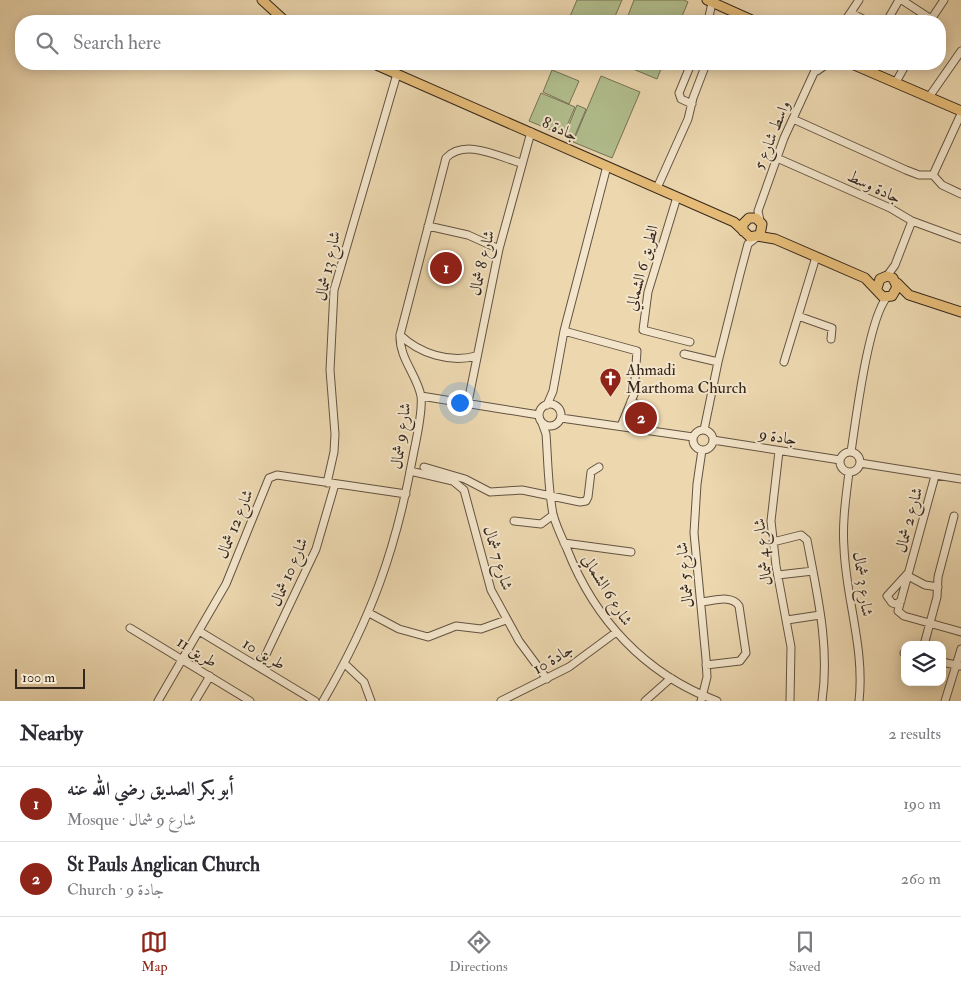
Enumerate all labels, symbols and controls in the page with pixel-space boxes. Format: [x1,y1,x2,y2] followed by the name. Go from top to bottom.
[15,15,946,70] search box
[33,29,61,57] icon: search
[73,31,161,55] text: Search here
[749,98,798,173] street label: واسط شارع 5
[539,112,581,146] street label: جادة 8
[844,166,904,208] street label: جادة وسط
[621,223,665,314] street label: الطريق 6 الشمالي
[465,228,502,298] street label: شارع 8 شمال
[311,229,348,303] street label: شارع 13 شمال
[430,249,462,287] pin: 1
[625,360,747,398] place label: Ahmadi Marthoma Church
[598,367,622,398] church icon: Ahmadi Marthoma Church
[447,390,473,416] your location
[625,399,657,437] pin: 2
[386,401,419,471] street label: شارع 9 شمال
[757,424,798,450] street label: جادة 9
[891,485,930,556] street label: شارع 2 شمال
[212,486,261,563] street label: شارع 12 شمال
[749,517,780,587] street label: شارع 4 شمال
[476,523,517,594] street label: شارع 7 شمال
[266,535,315,611] street label: شارع 10 شمال
[672,541,701,609] street label: شارع 5 شمال
[846,550,877,618] street label: شارع 3 شمال
[575,551,637,631] street label: شارع 6 الشمالي
[173,632,221,672] street label: طريق 11
[239,633,289,675] street label: طريق 10
[529,639,577,679] street label: جادة 10
[901,641,946,686] map controls
[901,641,946,686] button: layers
[15,666,85,689] scale bar
[22,669,55,686] text: 100 m
[20,720,83,747] text: Nearby
[888,724,941,744] text: 2 results
[67,777,234,801] text: أبو بكر الصديق رضي الله عنه
[33,794,39,814] text: 1
[903,794,941,814] text: 190 m
[67,810,196,830] text: Mosque · شارع 9 شمال
[67,853,260,877] text: St Pauls Anglican Church
[32,869,40,889] text: 2
[901,869,941,889] text: 260 m
[67,880,164,900] text: Church · جادة 9
[140,928,168,975] tab: Map
[449,928,508,975] tab: Directions
[789,928,821,975] tab: Saved

